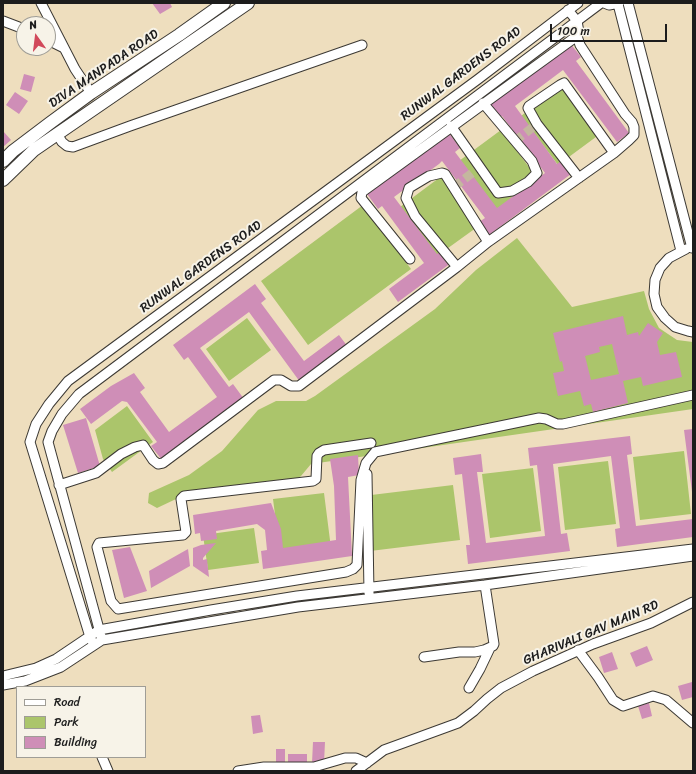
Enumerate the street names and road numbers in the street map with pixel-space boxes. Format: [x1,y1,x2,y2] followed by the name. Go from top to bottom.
[398,24,524,124] street label: RUNWAL GARDENS ROAD
[46,27,162,111] street label: DIVA MANPADA ROAD
[137,218,265,316] street label: RUNWAL GARDENS ROAD
[521,597,661,669] street label: GHARIVALI GAV MAIN RD

